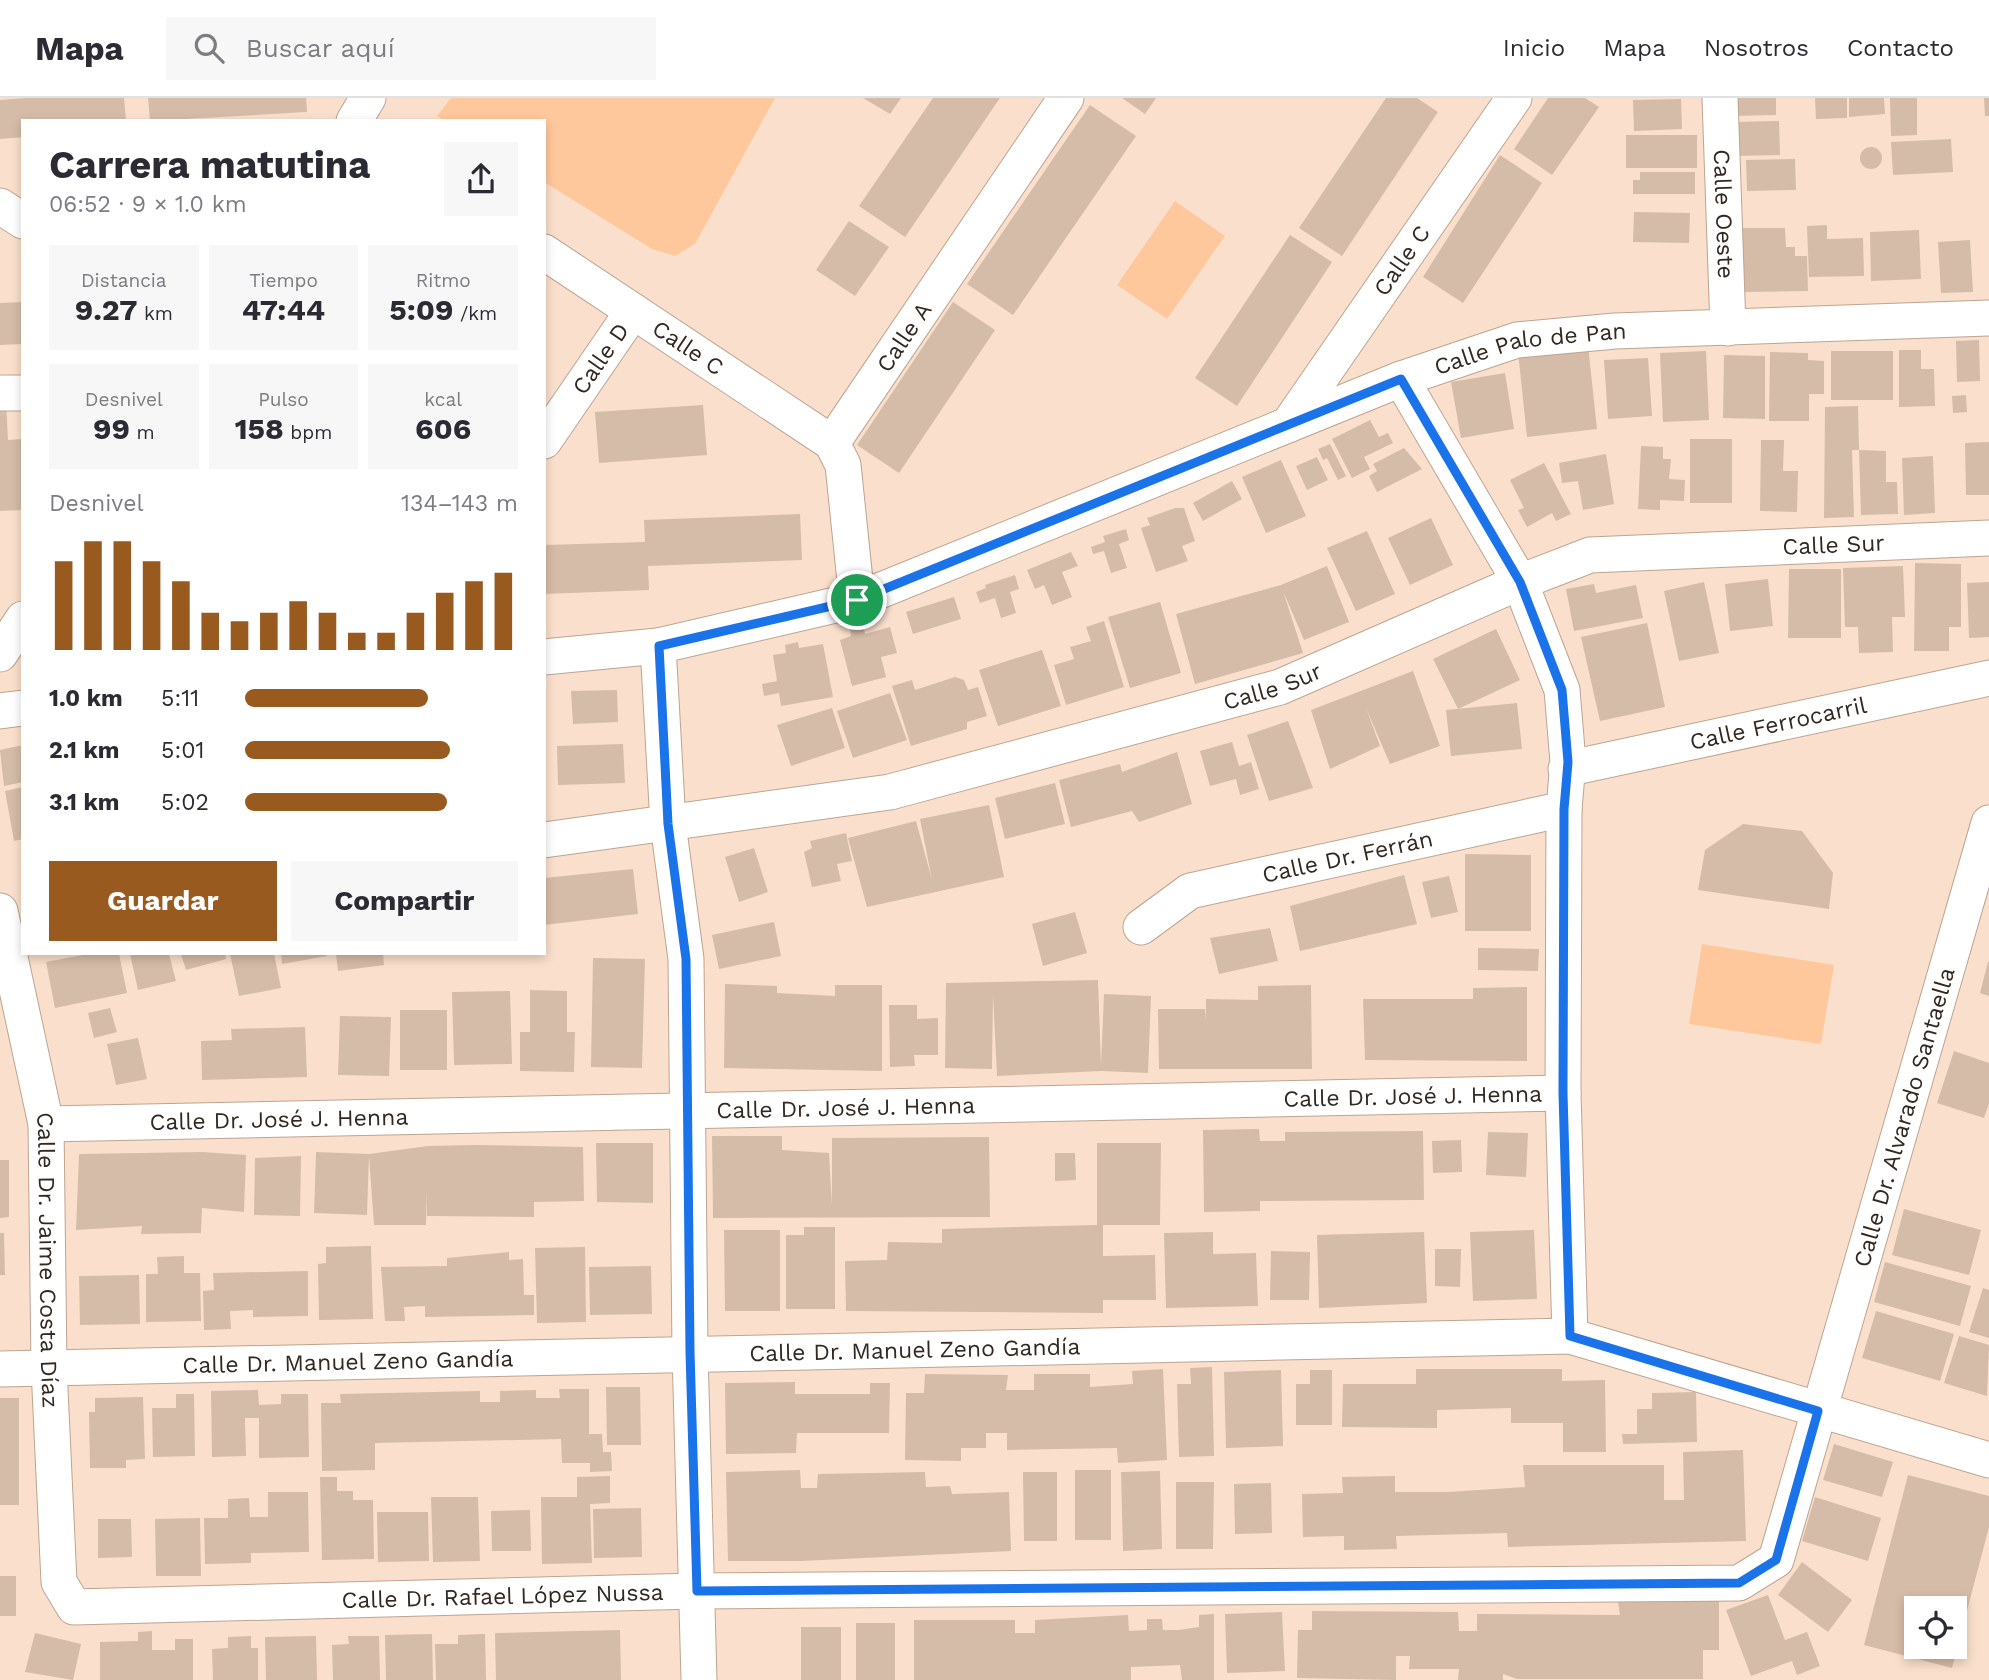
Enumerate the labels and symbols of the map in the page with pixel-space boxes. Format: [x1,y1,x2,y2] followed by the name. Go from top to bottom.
[1708,149,1739,279] street label: Calle Oeste
[1368,220,1436,301] street label: Calle C
[871,297,937,377] street label: Calle A
[647,315,729,381] street label: Calle C
[567,318,635,400] street label: Calle D
[1431,318,1627,381] street label: Calle Palo de Pan
[1782,529,1885,561] street label: Calle Sur
[827,570,887,630] pin
[1220,657,1326,716] street label: Calle Sur
[1687,692,1869,756] street label: Calle Ferrocarril
[1260,825,1435,889] street label: Calle Dr. Ferrán
[1848,965,1961,1270] street label: Calle Dr. Alvarado Santaella
[1283,1080,1542,1113] street label: Calle Dr. José J. Henna
[716,1092,975,1124] street label: Calle Dr. José J. Henna
[149,1104,409,1136] street label: Calle Dr. José J. Henna
[30,1110,64,1409] street label: Calle Dr. Jaime Costa Díaz
[749,1333,1081,1367] street label: Calle Dr. Manuel Zeno Gandía
[182,1345,514,1379] street label: Calle Dr. Manuel Zeno Gandía
[341,1579,664,1614] street label: Calle Dr. Rafael López Nussa

